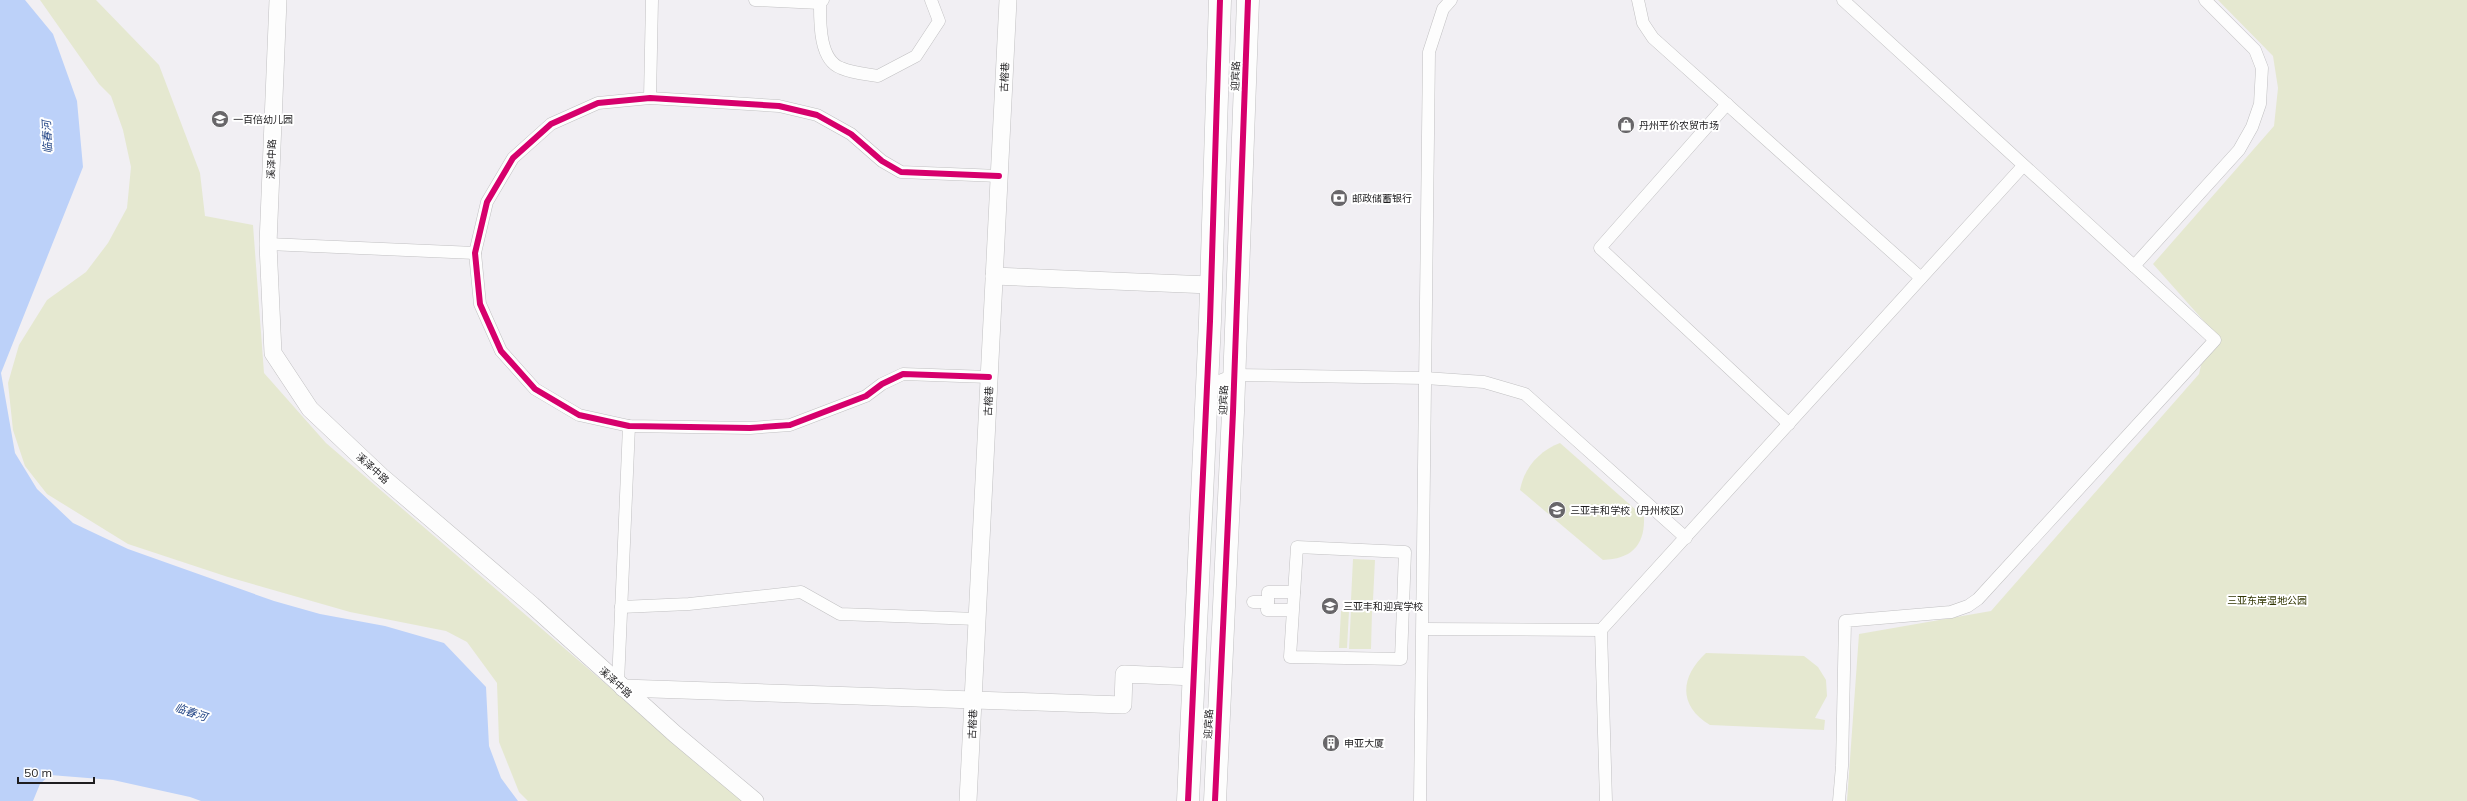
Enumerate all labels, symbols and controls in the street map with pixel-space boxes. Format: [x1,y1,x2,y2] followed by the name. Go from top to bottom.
[1228,61,1243,91] street label: 迎宾路
[997,62,1012,92] street label: 古榕巷
[210,109,230,129] school or university icon: 一百倍幼儿园
[233,113,293,126] place label: 一百倍幼儿园
[1616,115,1636,135] shop icon: 丹州平价农贸市场
[39,118,55,154] water label: 临春河
[1639,119,1719,132] place label: 丹州平价农贸市场
[264,139,279,179] street label: 溪泽中路
[1329,188,1349,208] bank icon: 邮政储蓄银行
[1352,192,1412,205] place label: 邮政储蓄银行
[1216,385,1231,415] street label: 迎宾路
[981,386,996,416] street label: 古榕巷
[353,450,392,487] street label: 溪泽中路
[1547,500,1567,520] school or university icon: 三亚丰和学校（丹州校区）
[1570,504,1690,517] place label: 三亚丰和学校（丹州校区）
[2227,594,2307,607] park label: 三亚东岸湿地公园
[1320,596,1340,616] school or university icon: 三亚丰和迎宾学校
[1343,600,1423,613] place label: 三亚丰和迎宾学校
[596,664,635,701] street label: 溪泽中路
[173,700,211,725] water label: 临春河
[965,709,980,739] street label: 古榕巷
[1201,709,1216,739] street label: 迎宾路
[1321,733,1341,753] building icon: 申亚大厦
[1344,737,1384,750] place label: 申亚大厦
[18,759,94,785] scale bar
[24,765,52,780] text: 50 m

